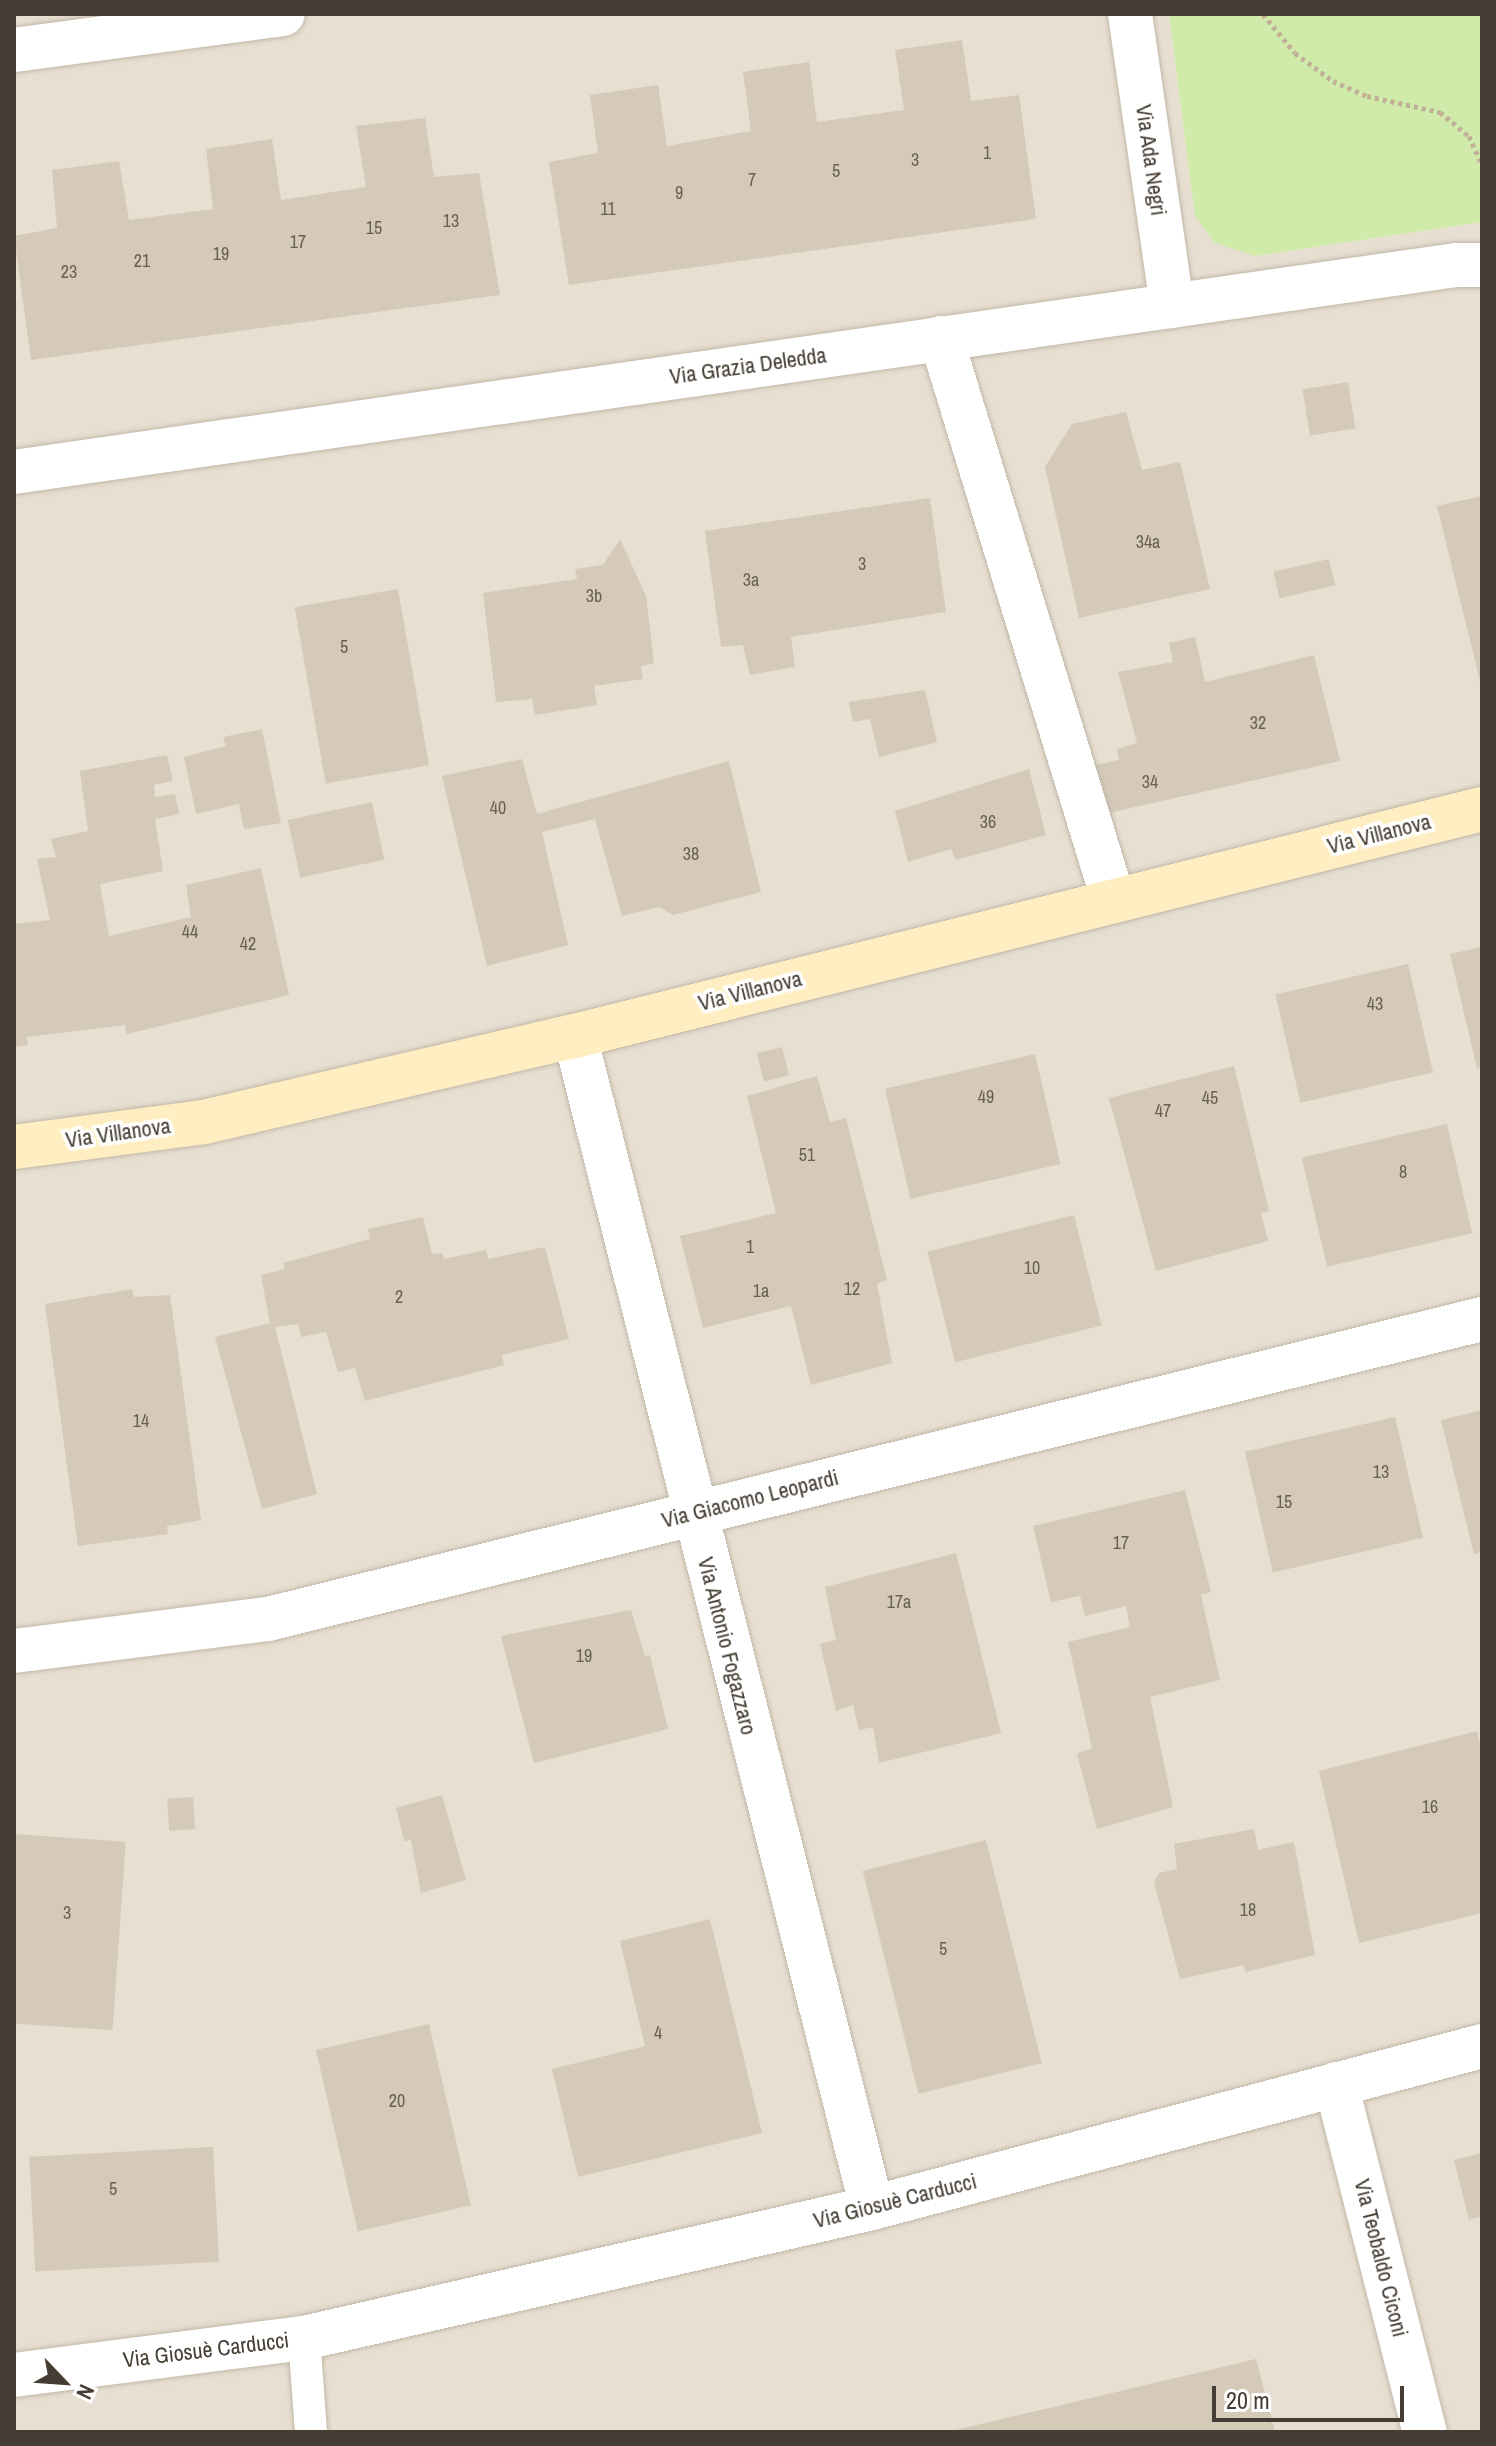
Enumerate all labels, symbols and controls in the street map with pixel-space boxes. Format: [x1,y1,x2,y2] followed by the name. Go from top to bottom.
[1130,102,1172,218] street label: Via Ada Negri
[983,142,991,164] house number: 1
[911,149,919,171] house number: 3
[832,160,840,182] house number: 5
[748,169,756,191] house number: 7
[675,182,683,204] house number: 9
[600,198,616,220] house number: 11
[443,210,459,232] house number: 13
[366,217,382,239] house number: 15
[290,231,306,253] house number: 17
[213,243,229,265] house number: 19
[134,250,150,272] house number: 21
[61,261,77,283] house number: 23
[668,342,828,390] street label: Via Grazia Deledda
[1136,531,1160,553] house number: 34a
[858,553,866,575] house number: 3
[743,569,759,591] house number: 3a
[586,585,602,607] house number: 3b
[340,636,348,658] house number: 5
[1250,712,1266,734] house number: 32
[1142,771,1158,793] house number: 34
[490,797,506,819] house number: 40
[1325,808,1433,860] street label: Via Villanova
[980,811,996,833] house number: 36
[683,843,699,865] house number: 38
[182,921,198,943] house number: 44
[240,933,256,955] house number: 42
[696,965,804,1017] street label: Via Villanova
[1367,993,1383,1015] house number: 43
[978,1086,994,1108] house number: 49
[1202,1087,1218,1109] house number: 45
[1155,1100,1171,1122] house number: 47
[64,1113,172,1153] street label: Via Villanova
[799,1144,815,1166] house number: 51
[1399,1161,1407,1183] house number: 8
[746,1236,754,1258] house number: 1
[1024,1257,1040,1279] house number: 10
[844,1278,860,1300] house number: 12
[753,1280,769,1302] house number: 1a
[395,1286,403,1308] house number: 2
[133,1410,149,1432] house number: 14
[1373,1461,1389,1483] house number: 13
[659,1464,841,1534] street label: Via Giacomo Leopardi
[1276,1491,1292,1513] house number: 15
[1113,1532,1129,1554] house number: 17
[692,1554,762,1738] street label: Via Antonio Fogazzaro
[887,1591,911,1613] house number: 17a
[576,1645,592,1667] house number: 19
[1422,1796,1438,1818] house number: 16
[1240,1899,1256,1921] house number: 18
[63,1902,71,1924] house number: 3
[939,1938,947,1960] house number: 5
[654,2022,662,2044] house number: 4
[389,2090,405,2112] house number: 20
[811,2168,979,2234] street label: Via Giosuè Carducci
[1349,2176,1413,2340] street label: Via Teobaldo Ciconi
[109,2178,117,2200] house number: 5
[121,2327,291,2373] street label: Via Giosuè Carducci
[24,2342,104,2422] north arrow
[1216,2370,1408,2420] scale bar
[69,2380,102,2404] text: N
[1226,2384,1270,2416] text: 20 m

